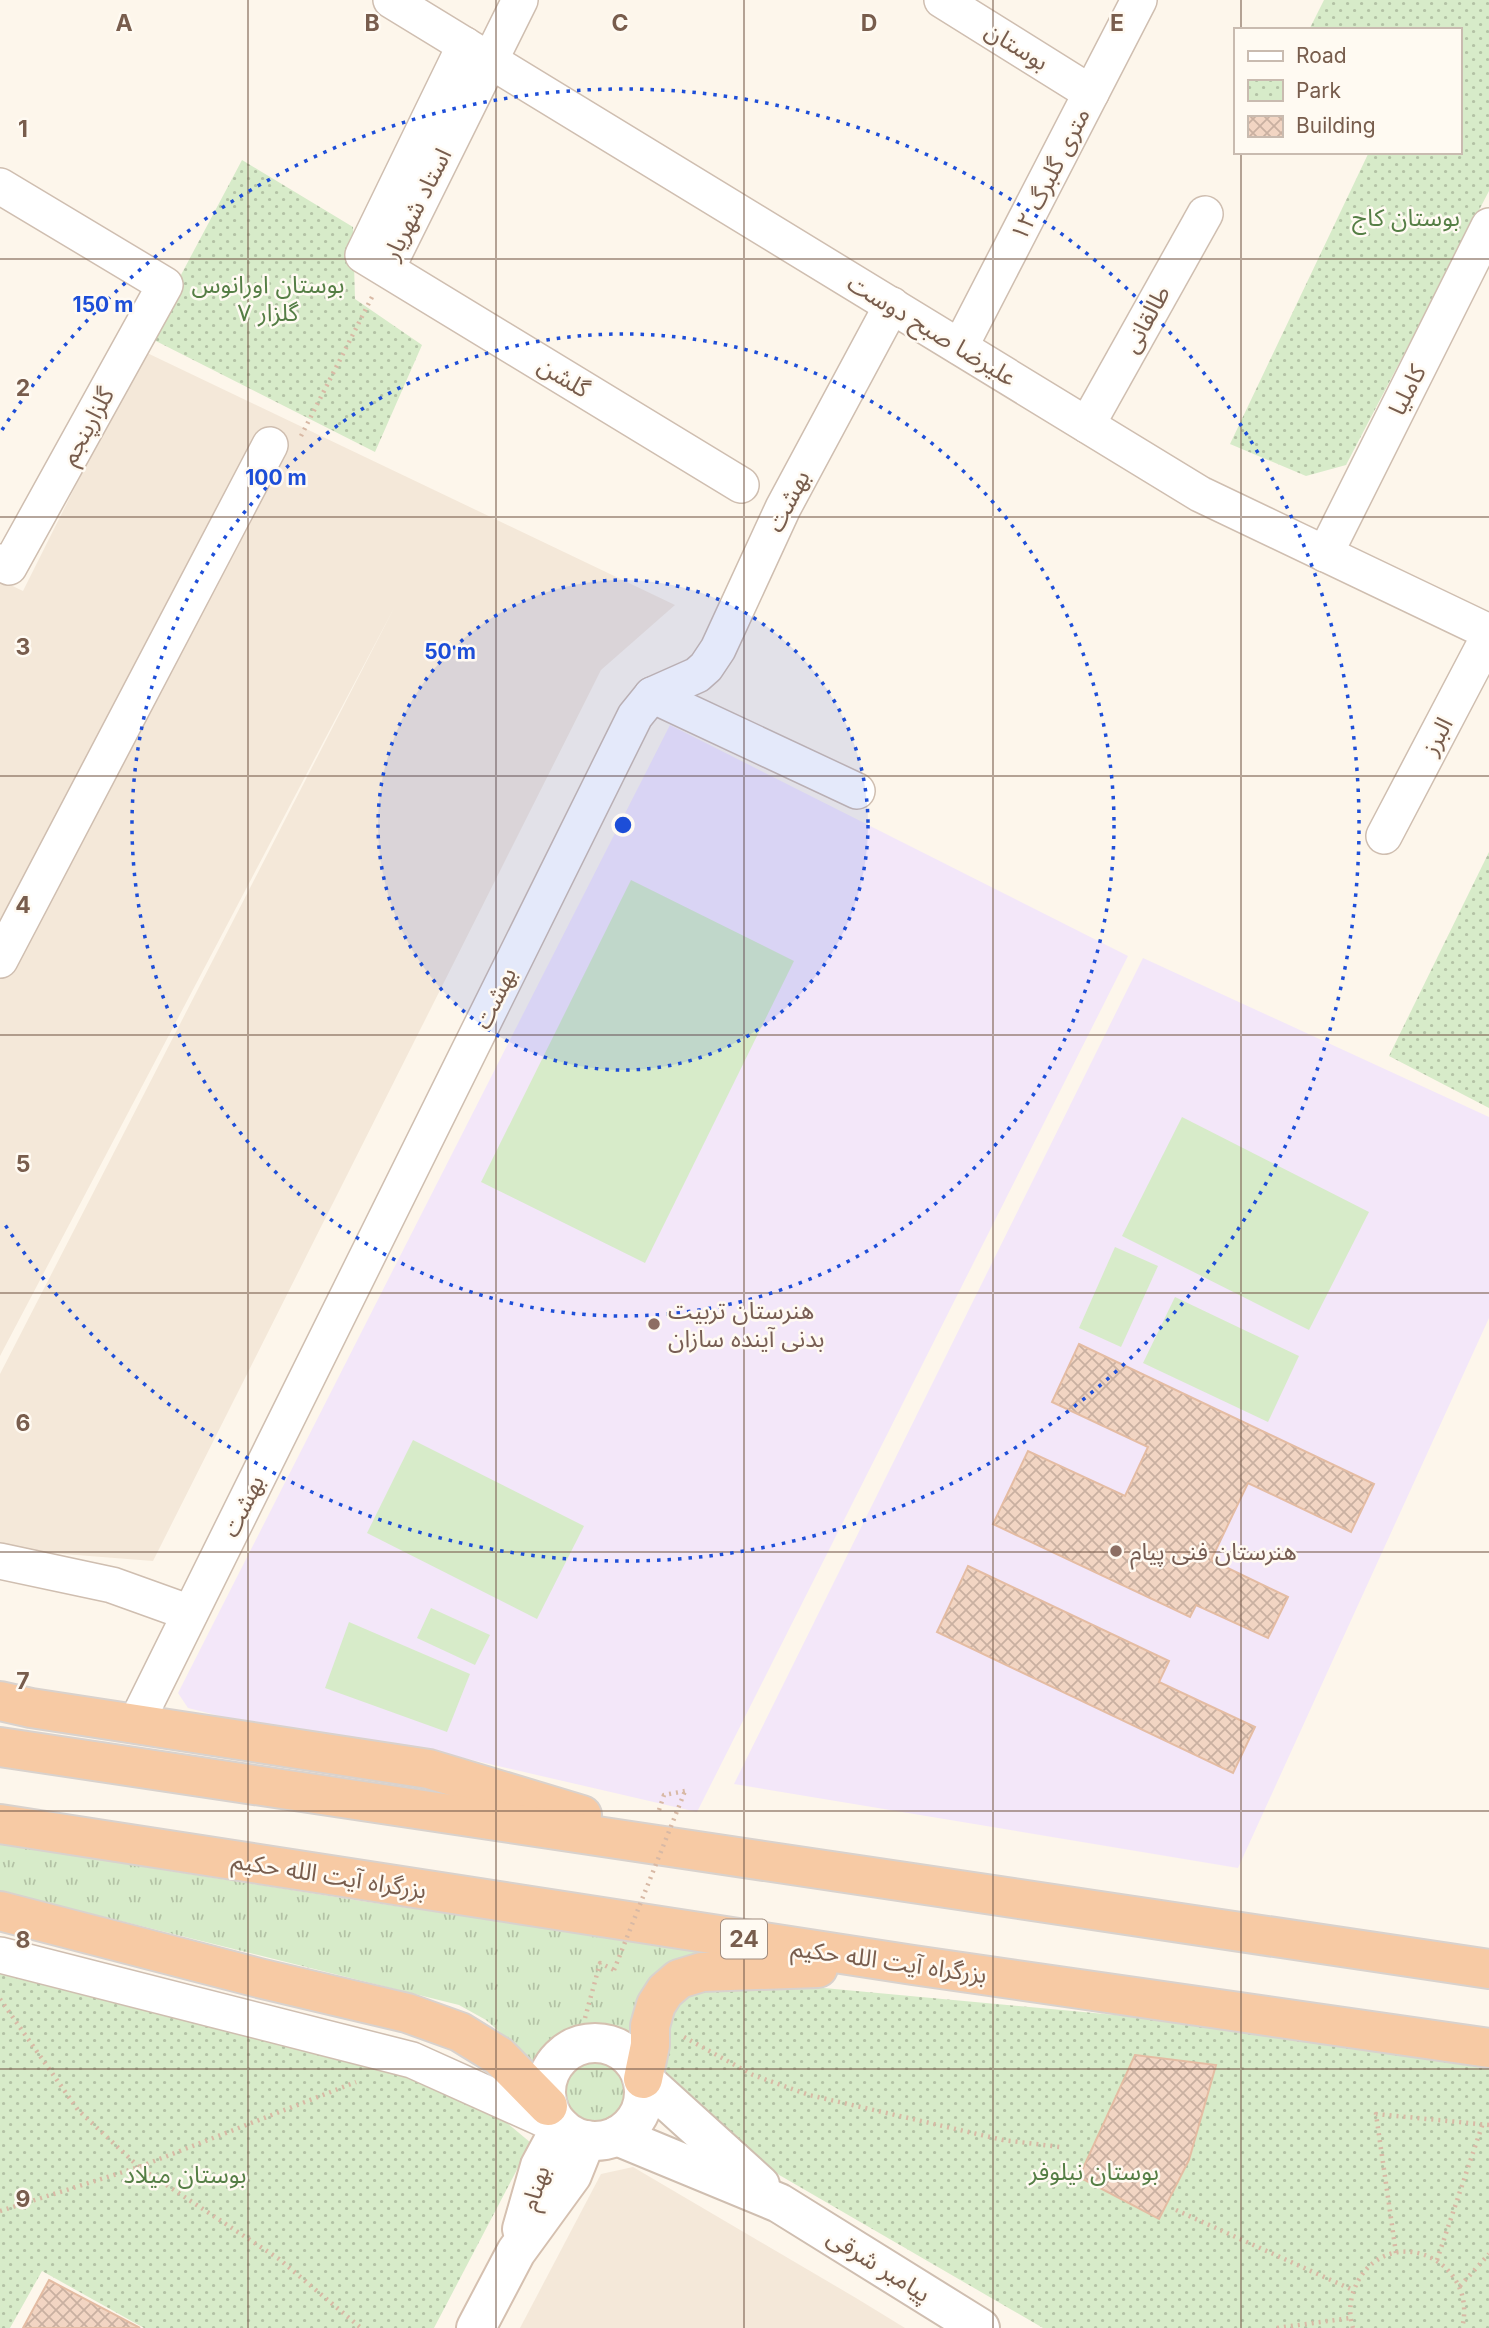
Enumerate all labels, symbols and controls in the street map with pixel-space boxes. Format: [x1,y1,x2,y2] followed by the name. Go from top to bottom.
[115,9,133,37] text: A
[364,9,380,37] text: B
[611,9,629,37] text: C
[861,9,877,37] text: D
[1110,9,1124,37] text: E
[980,15,1054,77] street label: بوستان
[1234,28,1461,154] legend
[1296,43,1347,68] text: Road
[1296,78,1341,103] text: Park
[1004,103,1096,245] street label: ۱۲ متری گلبرگ
[1296,113,1376,138] text: Building
[18,115,28,143] text: 1
[376,143,457,266] street label: استاد شهریار
[1352,203,1460,235] park label: بوستان کاج
[841,268,1022,394] street label: علیرضا صبح دوست
[192,270,344,327] park label: بوستان اورانوس گلزار ۷
[1116,280,1176,358] street label: طالقانی
[73,292,133,317] text: 150 m
[533,350,596,404] street label: گلشن
[1382,359,1432,420] street label: کاملیا
[16,374,30,402] text: 2
[54,381,123,471] street label: گلزارپنجم
[245,465,307,490] text: 100 m
[760,465,816,537] street label: بهشت
[16,633,30,661] text: 3
[424,639,476,664] text: 50 m
[1415,712,1459,761] street label: البرز
[611,813,635,837] centre of rings
[15,891,31,919] text: 4
[468,962,522,1034] street label: بهشت
[16,1150,30,1178] text: 5
[668,1296,825,1353] place label: هنرستان تربیت بدنی آینده سازان
[646,1316,662,1332] marker: هنرستان تربیت بدنی آینده سازان
[16,1409,30,1437] text: 6
[216,1470,270,1542] street label: بهشت
[1130,1537,1297,1570] place label: هنرستان فنی پیام
[1108,1543,1124,1559] marker: هنرستان فنی پیام
[16,1667,30,1695] text: 7
[229,1845,429,1908] street label: بزرگراه آیت الله حکیم
[721,1920,767,1958] road number: 24
[16,1926,30,1954] text: 8
[789,1933,989,1992] street label: بزرگراه آیت الله حکیم
[1028,2157,1159,2186] park label: بوستان نیلوفر
[123,2160,247,2189] park label: بوستان میلاد
[514,2162,560,2215] street label: بهنام
[16,2185,30,2213] text: 9
[821,2222,936,2309] street label: پیامبر شرقی

